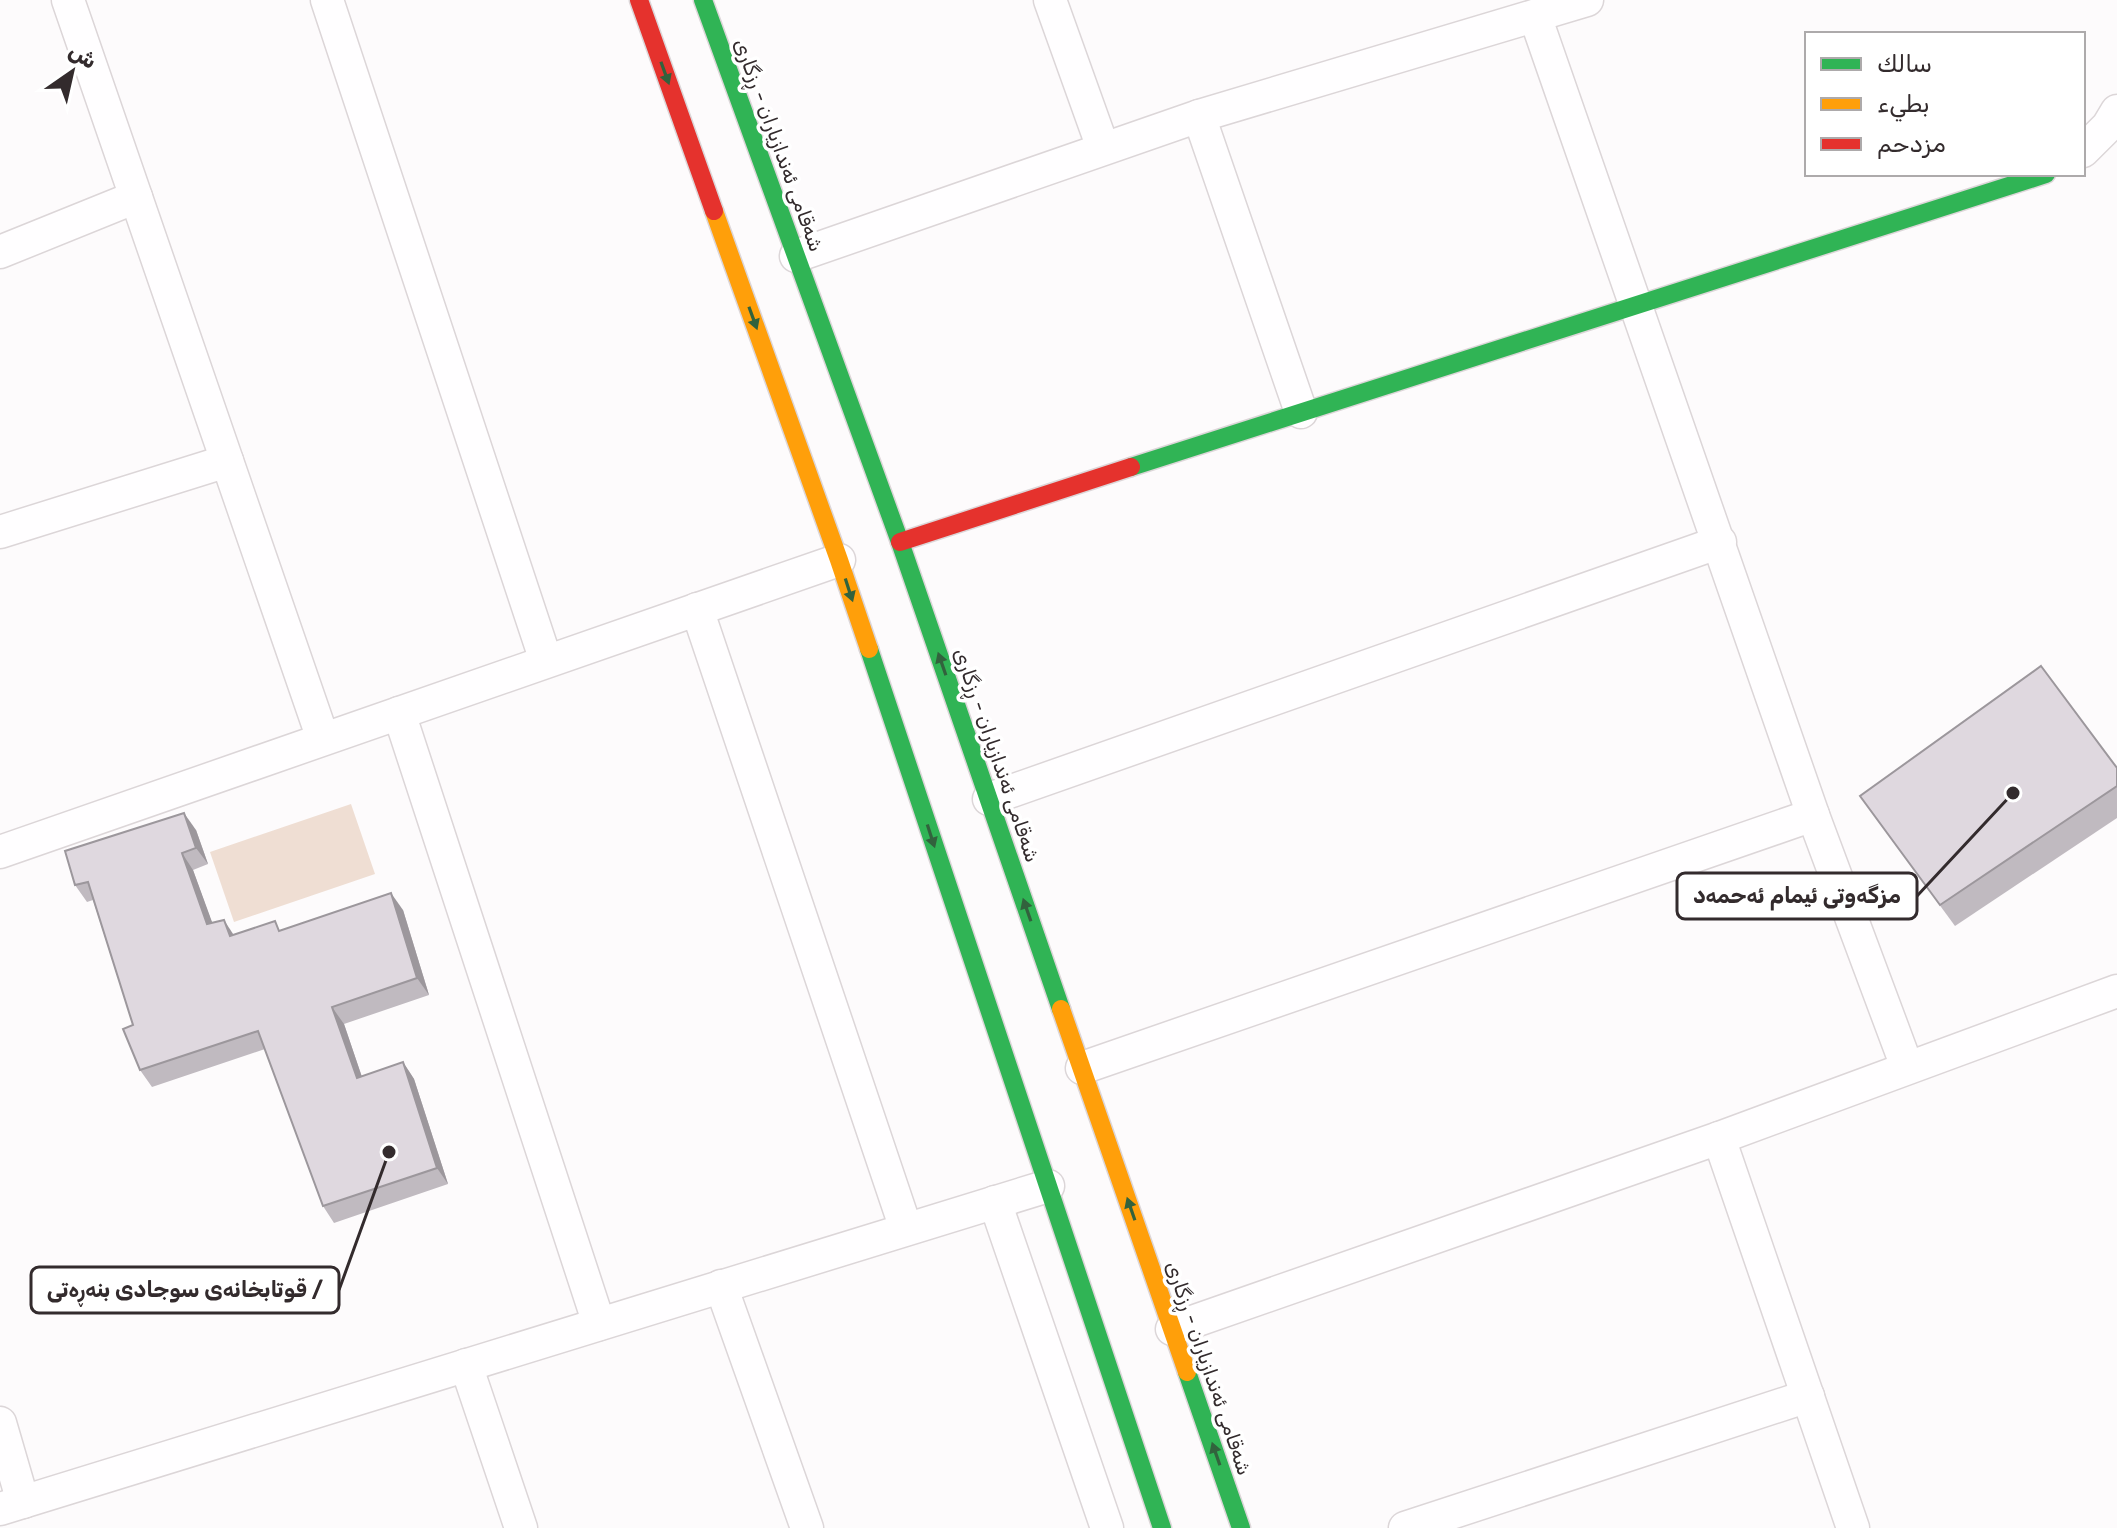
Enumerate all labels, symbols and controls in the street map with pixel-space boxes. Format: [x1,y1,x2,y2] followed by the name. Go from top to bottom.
[32,32,112,112] north arrow
[1805,32,2085,176] legend
[725,35,829,256] street label: شەقامی ئەندازیاران - ڕزگاری
[64,37,102,75] text: ش
[1877,50,1932,78] text: سالك
[659,62,672,86] one-way arrow
[1877,90,1930,122] text: بطيء
[1877,130,1946,159] text: مزدحم
[747,306,759,330] one-way arrow
[844,578,856,602] one-way arrow
[945,645,1045,867] street label: شەقامی ئەندازیاران - ڕزگاری
[936,652,948,676] one-way arrow
[926,825,938,849] one-way arrow
[1677,873,1917,919] callout: مزگەوتی ئیمام ئەحمەد
[1693,882,1901,911] text: مزگەوتی ئیمام ئەحمەد
[1021,898,1033,922] one-way arrow
[1124,1196,1136,1220] one-way arrow
[1157,1258,1257,1480] street label: شەقامی ئەندازیاران - ڕزگاری
[31,1267,339,1313] callout: قوتابخانەی سوجادی بنەڕەتی /
[47,1276,324,1307] text: قوتابخانەی سوجادی بنەڕەتی /
[1209,1442,1221,1466] one-way arrow

